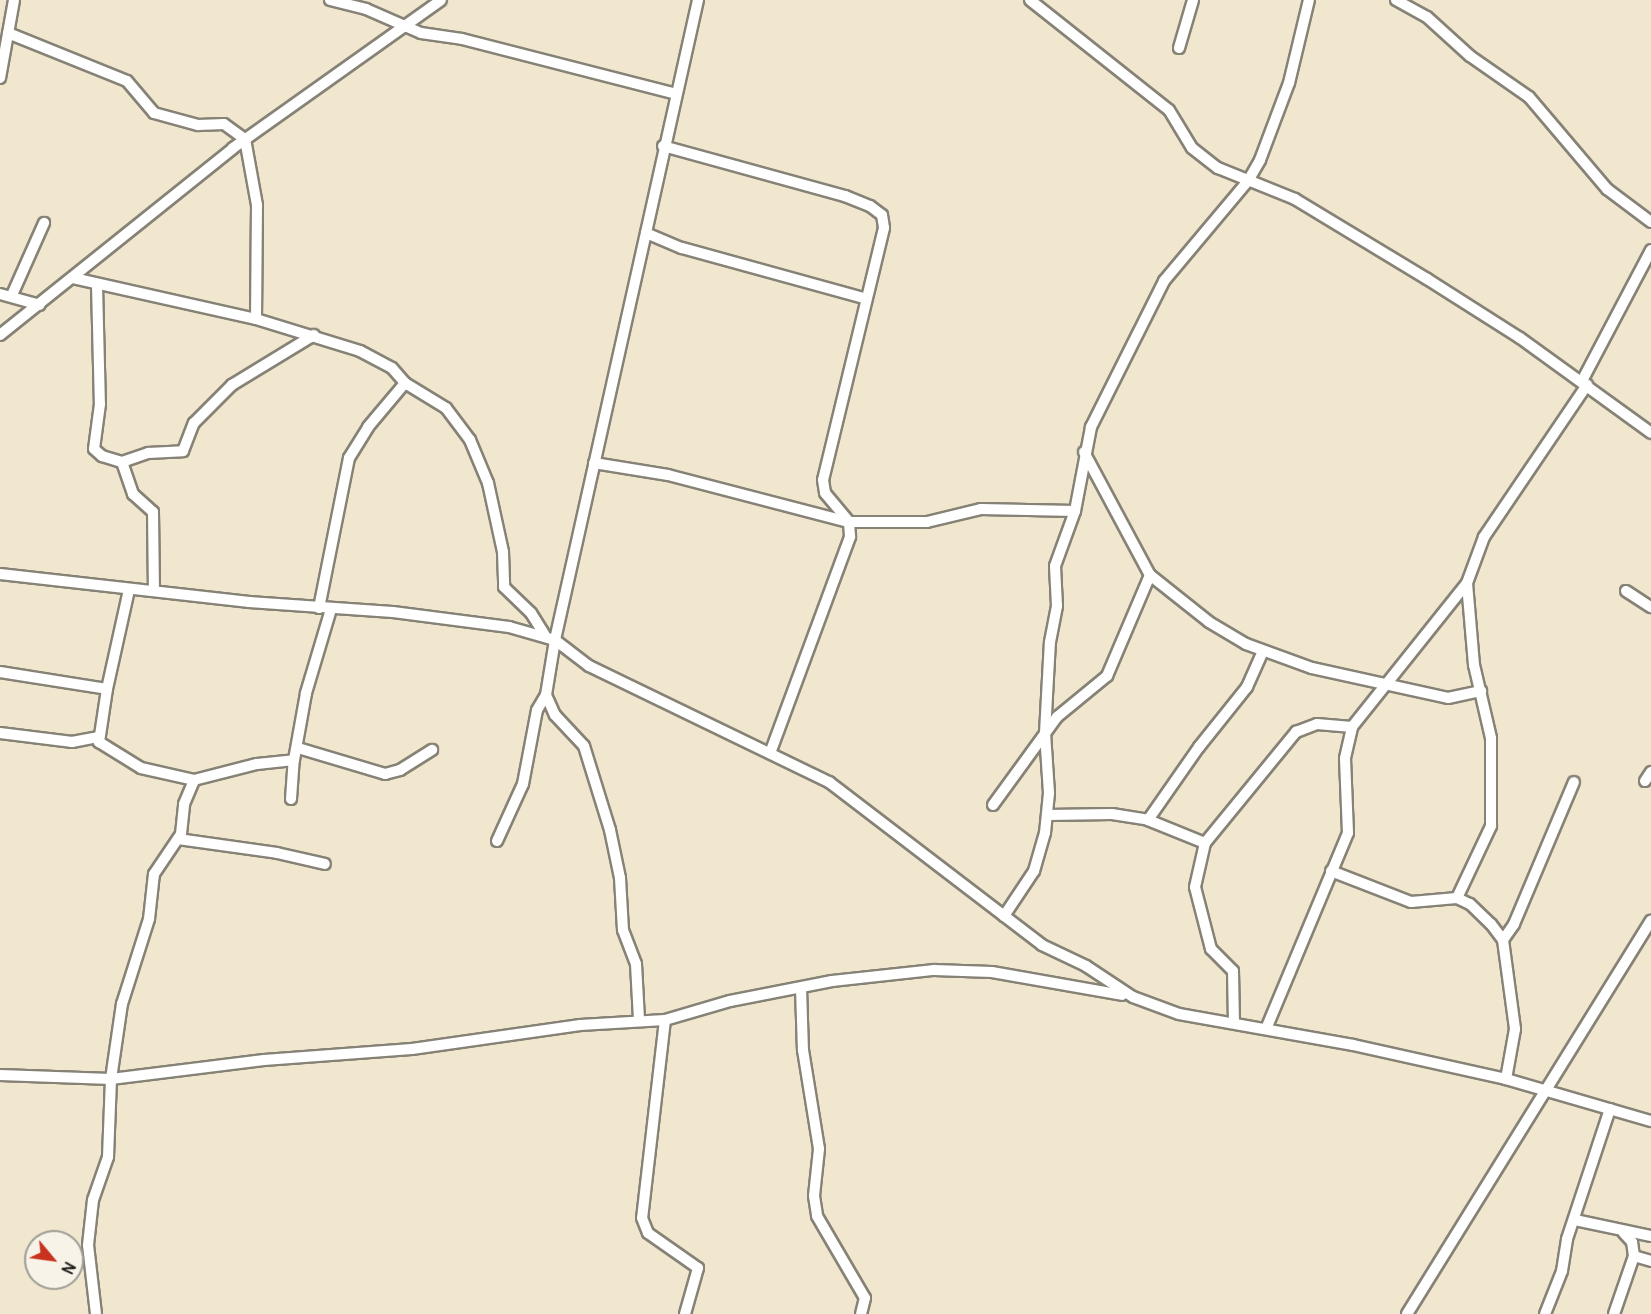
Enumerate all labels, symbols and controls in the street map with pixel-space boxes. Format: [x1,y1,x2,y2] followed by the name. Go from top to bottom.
[24,1230,84,1290] north arrow
[57,1258,79,1277] text: N

